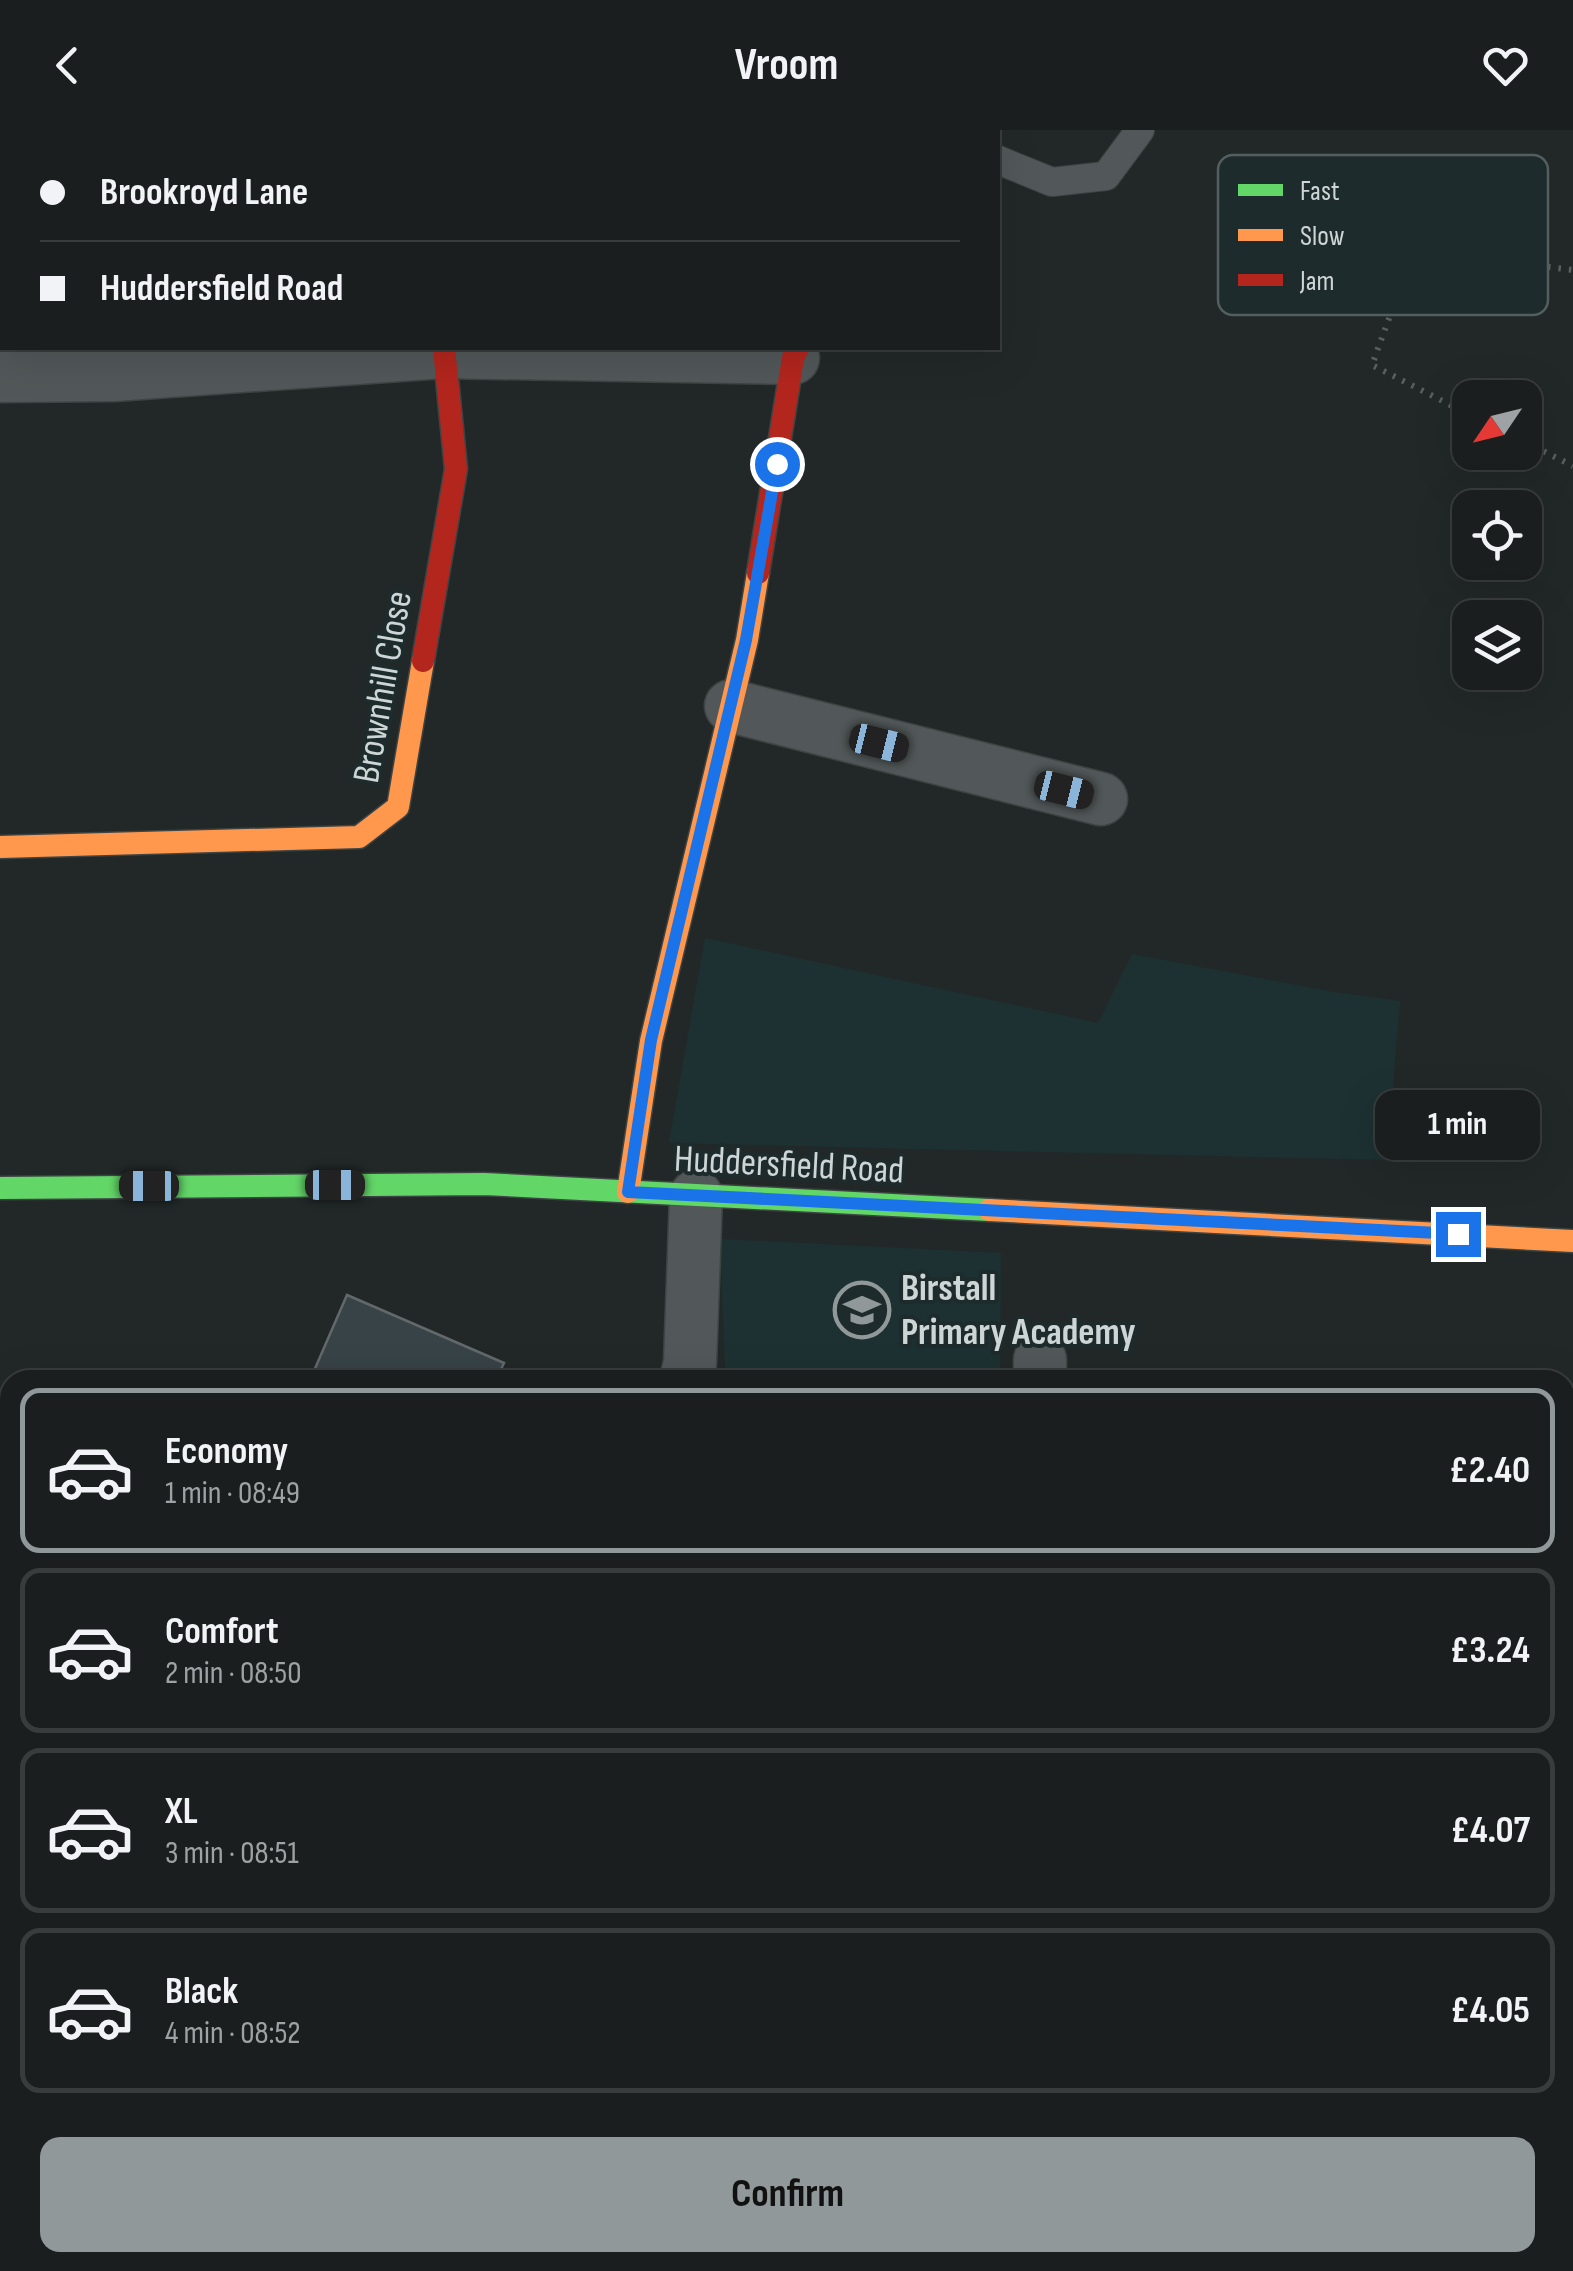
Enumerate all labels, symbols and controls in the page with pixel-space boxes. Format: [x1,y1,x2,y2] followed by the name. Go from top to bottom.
[40,38,95,93] icon: back
[735,38,838,93] text: Vroom
[1478,38,1533,93] icon: heart
[1218,155,1548,315] legend
[100,170,308,215] text: Brookroyd Lane
[1300,175,1339,208] text: Fast
[1300,220,1345,253] text: Slow
[1299,265,1335,298] text: Jam
[100,266,343,311] text: Huddersfield Road
[1452,380,1542,470] north arrow
[1452,380,1542,690] map controls
[755,442,800,487] route start
[1452,490,1542,580] button: locate
[344,588,422,786] street label: Brownhill Close
[1452,600,1542,690] button: layers
[846,721,912,765] car
[1031,768,1097,812] car
[1376,1089,1540,1159] callout: 1 min
[1428,1105,1487,1144] text: 1 min
[673,1137,905,1193] street label: Huddersfield Road
[305,1170,365,1200] car
[119,1171,179,1201] car
[1436,1212,1481,1257] route end
[901,1266,1136,1355] place label: Birstall Primary Academy
[832,1280,892,1340] school or university icon: Birstall Primary Academy
[45,1426,135,1516] icon: car
[165,1429,288,1474] text: Economy
[1449,1448,1530,1493] text: £2.40
[165,1474,300,1513] text: 1 min · 08:49
[45,1606,135,1696] icon: car
[165,1609,279,1654] text: Comfort
[1450,1628,1530,1673] text: £3.24
[165,1654,301,1693] text: 2 min · 08:50
[45,1786,135,1876] icon: car
[165,1789,198,1834] text: XL
[1451,1808,1530,1853] text: £4.07
[165,1834,299,1873] text: 3 min · 08:51
[45,1966,135,2056] icon: car
[165,1969,238,2014] text: Black
[1450,1988,1530,2033] text: £4.05
[165,2014,301,2053] text: 4 min · 08:52
[40,2137,1535,2252] button: Confirm

